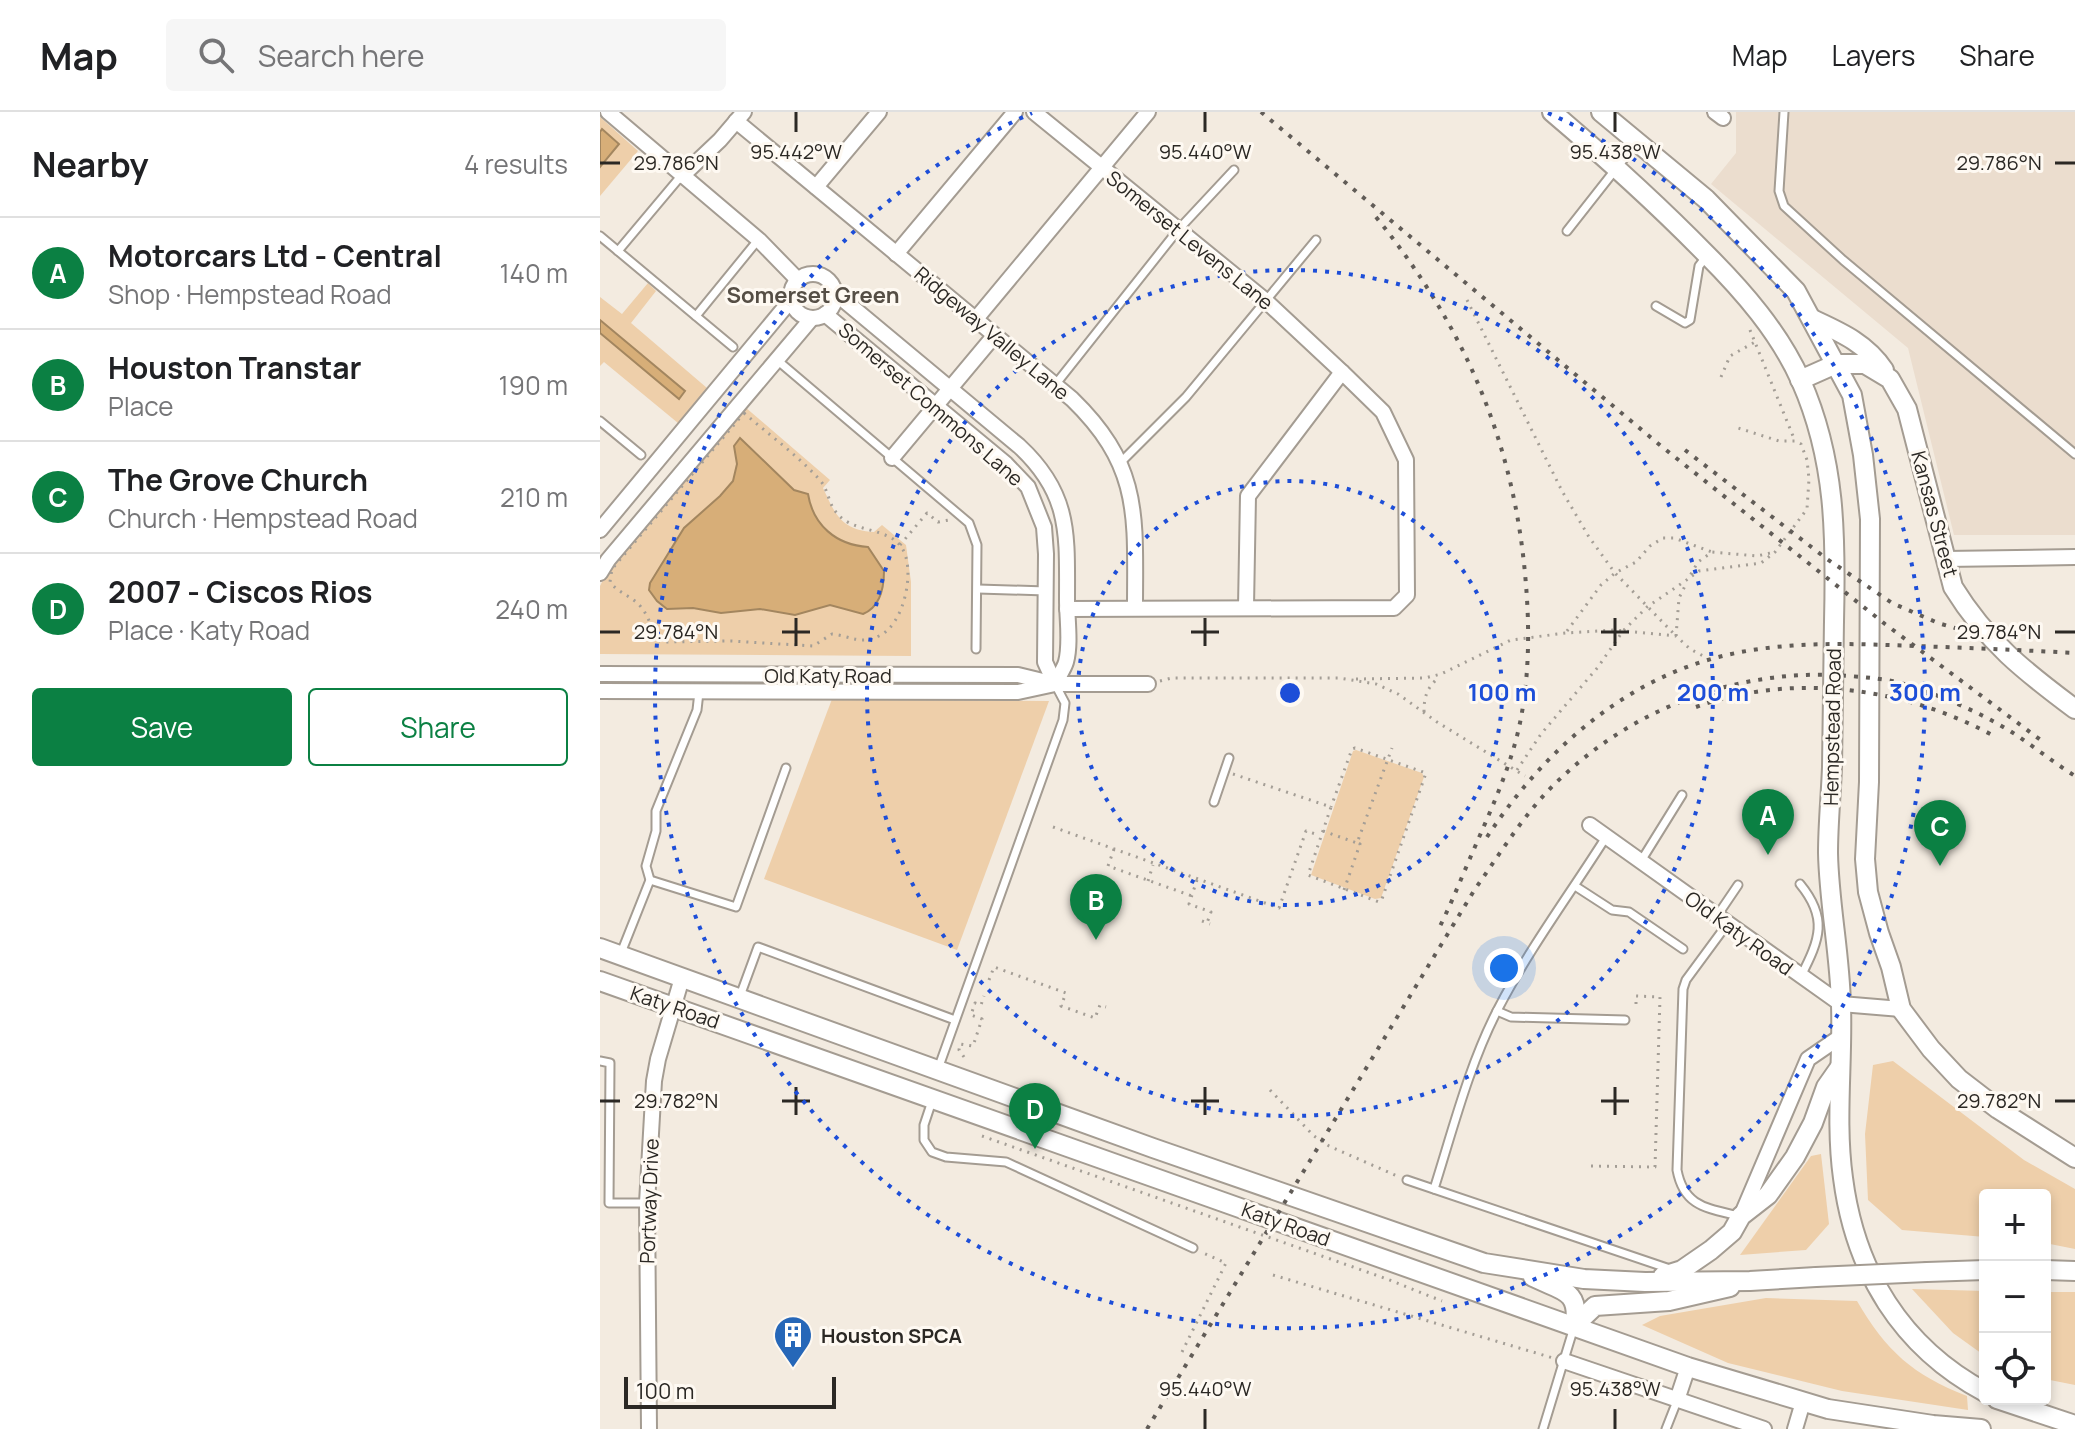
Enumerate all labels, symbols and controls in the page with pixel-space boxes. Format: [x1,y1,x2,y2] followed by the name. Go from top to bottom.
[166,19,726,91] search box
[40,29,118,81] text: Map
[194,33,238,77] icon: search
[258,35,425,76] text: Search here
[1732,36,1788,74] text: Map
[1832,36,1915,74] text: Layers
[1959,36,2035,74] text: Share
[750,138,842,165] text: 95.442°W
[1159,138,1252,165] text: 95.440°W
[1569,138,1661,165] text: 95.438°W
[32,141,148,187] text: Nearby
[464,146,568,182] text: 4 results
[633,149,719,176] text: 29.786°N
[1956,149,2042,176] text: 29.786°N
[1101,164,1279,316] street label: Somerset Levens Lane
[108,235,442,276] text: Motorcars Ltd - Central
[49,255,67,291] text: A
[499,255,568,291] text: 140 m
[909,260,1075,406] street label: Ridgeway Valley Lane
[108,276,392,312] text: Shop · Hempstead Road
[727,280,899,310] district label: Somerset Green
[833,316,1029,492] street label: Somerset Commons Lane
[108,347,362,388] text: Houston Transtar
[50,367,66,403] text: B
[499,367,568,403] text: 190 m
[108,388,173,424] text: Place
[1905,448,1965,580] street label: Kansas Street
[108,459,368,500] text: The Grove Church
[48,479,68,515] text: C
[500,479,568,515] text: 210 m
[108,500,418,536] text: Church · Hempstead Road
[108,571,373,612] text: 2007 - Ciscos Rios
[49,591,67,627] text: D
[495,591,568,627] text: 240 m
[108,612,310,648] text: Place · Katy Road
[634,618,718,645] text: 29.784°N
[1957,618,2041,645] text: 29.784°N
[1817,648,1847,806] street label: Hempstead Road
[764,662,892,689] street label: Old Katy Road
[1468,675,1536,708] text: 100 m
[1677,675,1749,708] text: 200 m
[1889,675,1961,708] text: 300 m
[1276,679,1304,707] centre of rings
[32,688,292,766] button: Save
[308,688,568,766] button: Share
[1742,789,1794,855] pin: A
[1914,800,1966,866] pin: C
[1070,874,1122,940] pin: B
[1679,885,1799,981] street label: Old Katy Road
[1484,948,1524,988] your location
[627,979,723,1035] street label: Katy Road
[1009,1083,1061,1149] pin: D
[634,1087,718,1114] text: 29.782°N
[1957,1087,2041,1114] text: 29.782°N
[633,1138,665,1264] street label: Portway Drive
[1979,1189,2051,1405] map controls
[1979,1189,2051,1261] button: +
[1238,1195,1334,1253] street label: Katy Road
[1979,1261,2051,1333] button: −
[772,1314,814,1369] building icon: Houston SPCA
[821,1322,962,1349] place label: Houston SPCA
[1979,1333,2051,1405] button: locate
[624,1373,836,1409] scale bar
[1159,1375,1252,1402] text: 95.440°W
[1569,1375,1661,1402] text: 95.438°W
[636,1376,694,1406] text: 100 m

